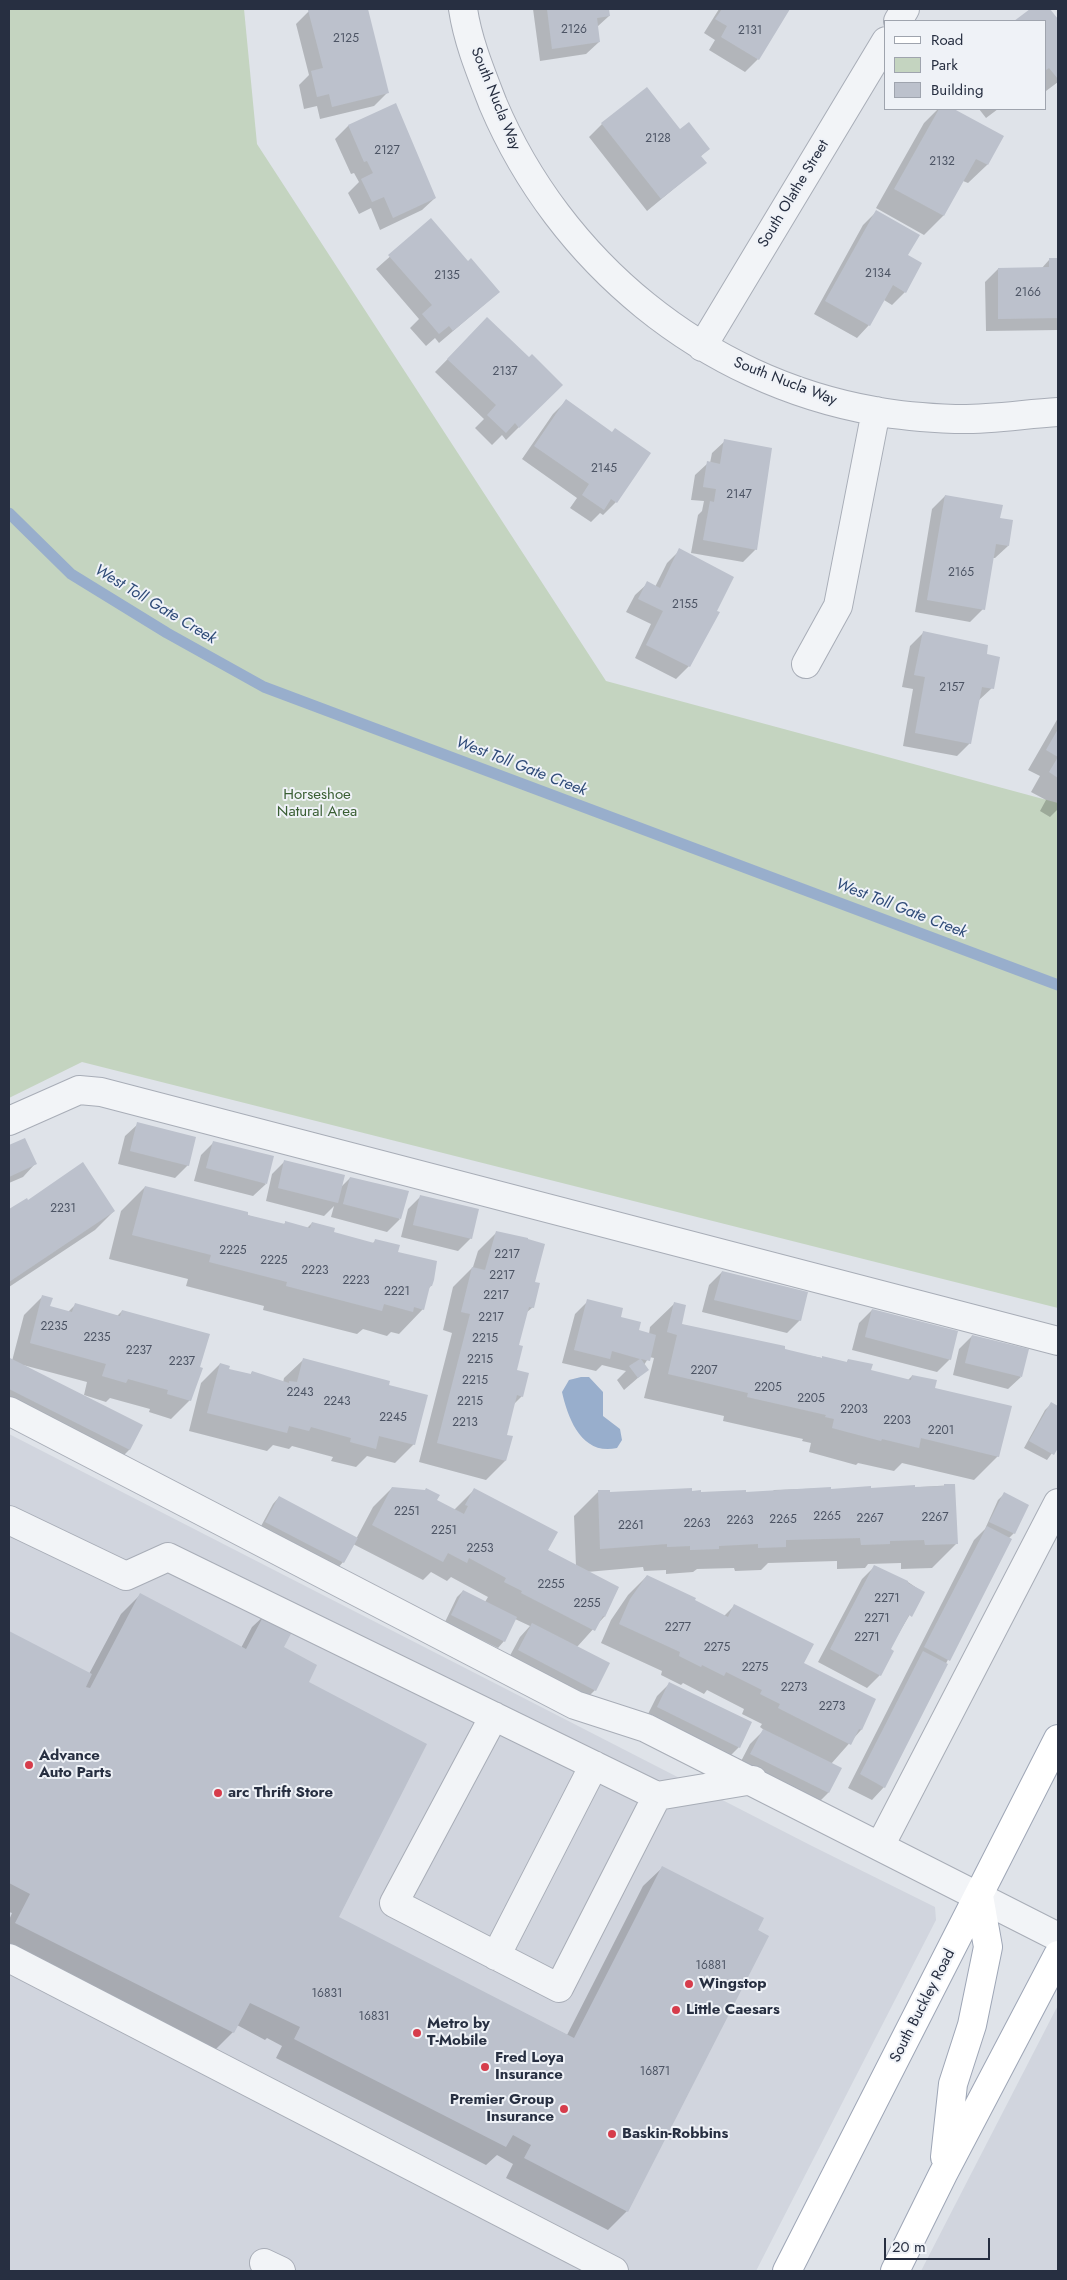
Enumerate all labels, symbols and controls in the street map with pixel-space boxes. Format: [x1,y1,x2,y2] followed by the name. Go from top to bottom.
[884,20,1047,110] legend
[561,23,587,37] house number: 2126
[738,24,762,38] house number: 2131
[931,29,963,51] text: Road
[333,32,359,46] house number: 2125
[466,45,524,153] street label: South Nucla Way
[931,54,958,76] text: Park
[931,79,983,101] text: Building
[645,132,671,146] house number: 2128
[755,137,833,251] street label: South Olathe Street
[374,144,400,158] house number: 2127
[929,155,955,169] house number: 2132
[865,267,891,281] house number: 2134
[434,269,460,283] house number: 2135
[1015,286,1041,300] house number: 2166
[731,354,839,410] street label: South Nucla Way
[493,365,517,379] house number: 2137
[591,462,617,476] house number: 2145
[726,488,752,502] house number: 2147
[91,561,219,649] water label: West Toll Gate Creek
[948,566,974,580] house number: 2165
[672,598,698,612] house number: 2155
[939,681,965,695] house number: 2157
[453,733,589,801] water label: West Toll Gate Creek
[277,786,357,821] park label: Horseshoe Natural Area
[833,875,969,943] water label: West Toll Gate Creek
[50,1202,76,1216] house number: 2231
[219,1244,247,1258] house number: 2225
[494,1248,520,1262] house number: 2217
[260,1254,288,1268] house number: 2225
[301,1264,329,1278] house number: 2223
[489,1269,515,1283] house number: 2217
[342,1274,370,1288] house number: 2223
[384,1285,410,1299] house number: 2221
[483,1289,509,1303] house number: 2217
[478,1311,504,1325] house number: 2217
[41,1320,67,1334] house number: 2235
[84,1331,110,1345] house number: 2235
[472,1332,498,1346] house number: 2215
[126,1344,152,1358] house number: 2237
[467,1353,493,1367] house number: 2215
[169,1355,195,1369] house number: 2237
[690,1364,718,1378] house number: 2207
[462,1374,488,1388] house number: 2215
[754,1381,782,1395] house number: 2205
[286,1386,314,1400] house number: 2243
[797,1392,825,1406] house number: 2205
[323,1395,351,1409] house number: 2243
[457,1395,483,1409] house number: 2215
[840,1403,868,1417] house number: 2203
[379,1411,407,1425] house number: 2245
[883,1414,911,1428] house number: 2203
[452,1416,478,1430] house number: 2213
[928,1424,954,1438] house number: 2201
[394,1505,420,1519] house number: 2251
[813,1510,841,1524] house number: 2265
[922,1511,948,1525] house number: 2267
[857,1512,883,1526] house number: 2267
[769,1513,797,1527] house number: 2265
[726,1514,754,1528] house number: 2263
[683,1517,711,1531] house number: 2263
[618,1519,644,1533] house number: 2261
[431,1524,457,1538] house number: 2251
[467,1542,493,1556] house number: 2253
[537,1578,565,1592] house number: 2255
[874,1592,900,1606] house number: 2271
[573,1597,601,1611] house number: 2255
[864,1612,890,1626] house number: 2271
[665,1621,691,1635] house number: 2277
[854,1631,880,1645] house number: 2271
[704,1641,730,1655] house number: 2275
[742,1661,768,1675] house number: 2275
[781,1681,807,1695] house number: 2273
[819,1700,845,1714] house number: 2273
[39,1747,111,1782] place label: Advance Auto Parts
[23,1759,35,1771] marker: Advance Auto Parts
[228,1784,333,1802] place label: arc Thrift Store
[212,1787,224,1799] marker: arc Thrift Store
[887,1946,959,2066] street label: South Buckley Road
[696,1959,726,1973] house number: 16881
[699,1975,767,1993] place label: Wingstop
[683,1978,695,1990] marker: Wingstop
[312,1987,342,2001] house number: 16831
[686,2001,780,2019] place label: Little Caesars
[670,2004,682,2016] marker: Little Caesars
[359,2010,389,2024] house number: 16831
[427,2015,490,2050] place label: Metro by T-Mobile
[411,2027,423,2039] marker: Metro by T-Mobile
[495,2049,564,2084] place label: Fred Loya Insurance
[479,2061,491,2073] marker: Fred Loya Insurance
[640,2065,670,2079] house number: 16871
[450,2091,554,2126] place label: Premier Group Insurance
[558,2103,570,2115] marker: Premier Group Insurance
[622,2125,728,2143] place label: Baskin-Robbins
[606,2128,618,2140] marker: Baskin-Robbins
[887,2228,993,2260] scale bar
[892,2236,926,2258] text: 20 m

